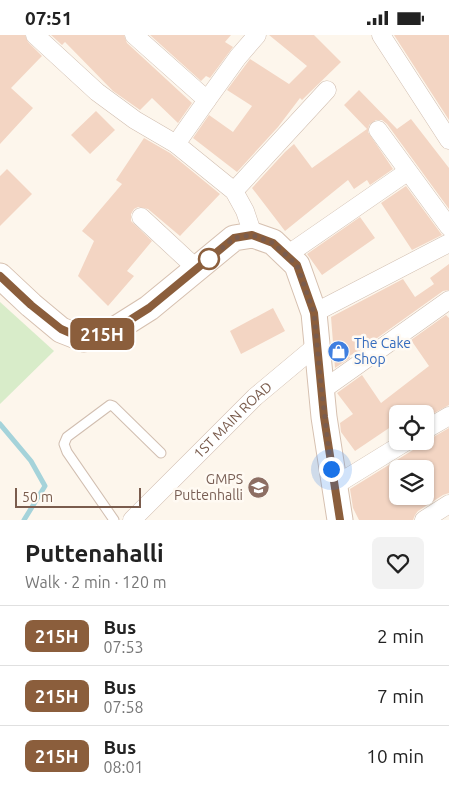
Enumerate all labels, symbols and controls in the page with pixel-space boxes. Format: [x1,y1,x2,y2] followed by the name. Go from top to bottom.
[25,7,73,29] text: 07:51
[198,248,220,270] unlabelled marker
[67,318,137,350] line badge: 215H
[80,324,124,344] text: 215H
[354,335,411,367] place label: The Cake Shop
[326,339,350,363] shop icon: The Cake Shop
[190,378,275,462] street label: 1ST MAIN ROAD
[389,405,434,505] map controls
[389,405,434,450] button: locate
[319,457,344,482] your location
[389,460,434,505] button: layers
[174,471,243,503] place label: GMPS Puttenhalli
[247,475,271,499] school or university icon: GMPS Puttenhalli
[15,485,141,508] scale bar
[22,489,53,505] text: 50 m
[372,537,424,589] button: heart
[25,540,164,567] text: Puttenahalli
[25,573,167,591] text: Walk · 2 min · 120 m
[104,616,136,638] text: Bus
[377,625,424,647] text: 2 min
[35,626,79,646] text: 215H
[104,638,144,656] text: 07:53
[104,676,136,698] text: Bus
[377,685,424,707] text: 7 min
[35,686,79,706] text: 215H
[104,698,144,716] text: 07:58
[104,736,136,758] text: Bus
[366,745,424,767] text: 10 min
[35,746,79,766] text: 215H
[104,758,144,776] text: 08:01

